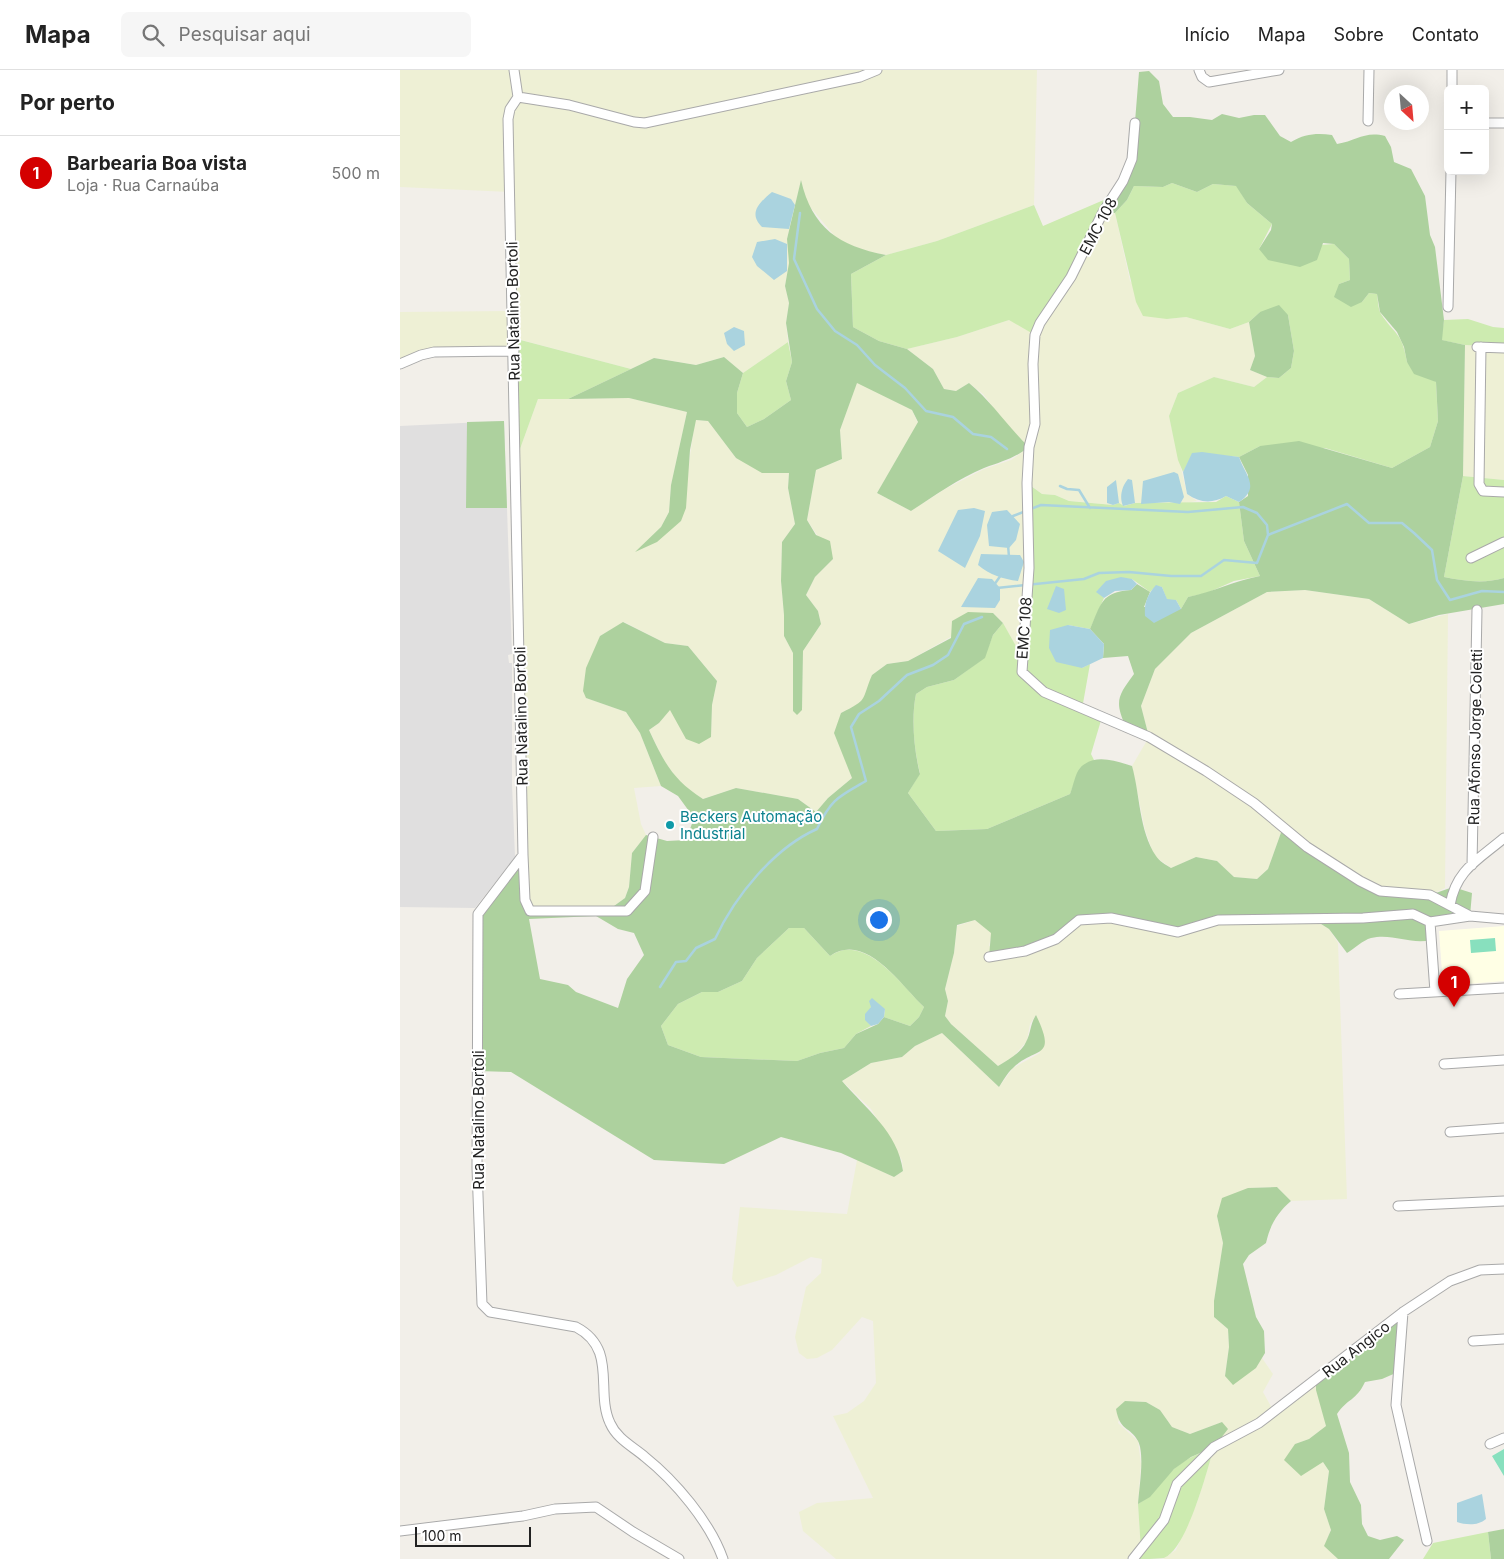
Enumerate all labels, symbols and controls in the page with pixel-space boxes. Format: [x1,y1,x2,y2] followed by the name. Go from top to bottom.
[121,12,471,57] search box
[25,20,91,49] text: Mapa
[139,21,167,49] icon: search
[179,23,311,46] text: Pesquisar aqui
[1185,24,1230,45] text: Início
[1258,24,1305,45] text: Mapa
[1333,24,1384,45] text: Sobre
[1412,24,1479,45] text: Contato
[1384,85,1429,130] north arrow
[1444,85,1489,175] map controls
[1444,85,1489,130] button: +
[20,90,115,115] text: Por perto
[1444,130,1489,175] button: −
[67,152,247,175] text: Barbearia Boa vista
[33,163,39,183] text: 1
[332,163,380,183] text: 500 m
[67,175,219,195] text: Loja · Rua Carnaúba
[1075,194,1121,258] street label: EMC 108
[502,241,524,381] street label: Rua Natalino Bortoli
[1012,596,1036,660] street label: EMC 108
[510,646,532,786] street label: Rua Natalino Bortoli
[1464,649,1486,825] street label: Rua Afonso Jorge Coletti
[680,807,822,843] place label: Beckers Automação Industrial
[664,819,676,831] marker: Beckers Automação Industrial
[866,907,892,933] your location
[1438,966,1470,1007] pin: 1
[469,1050,488,1190] street label: Rua Natalino Bortoli
[1318,1317,1394,1381] street label: Rua Angico
[415,1524,531,1547] scale bar
[422,1527,462,1544] text: 100 m

